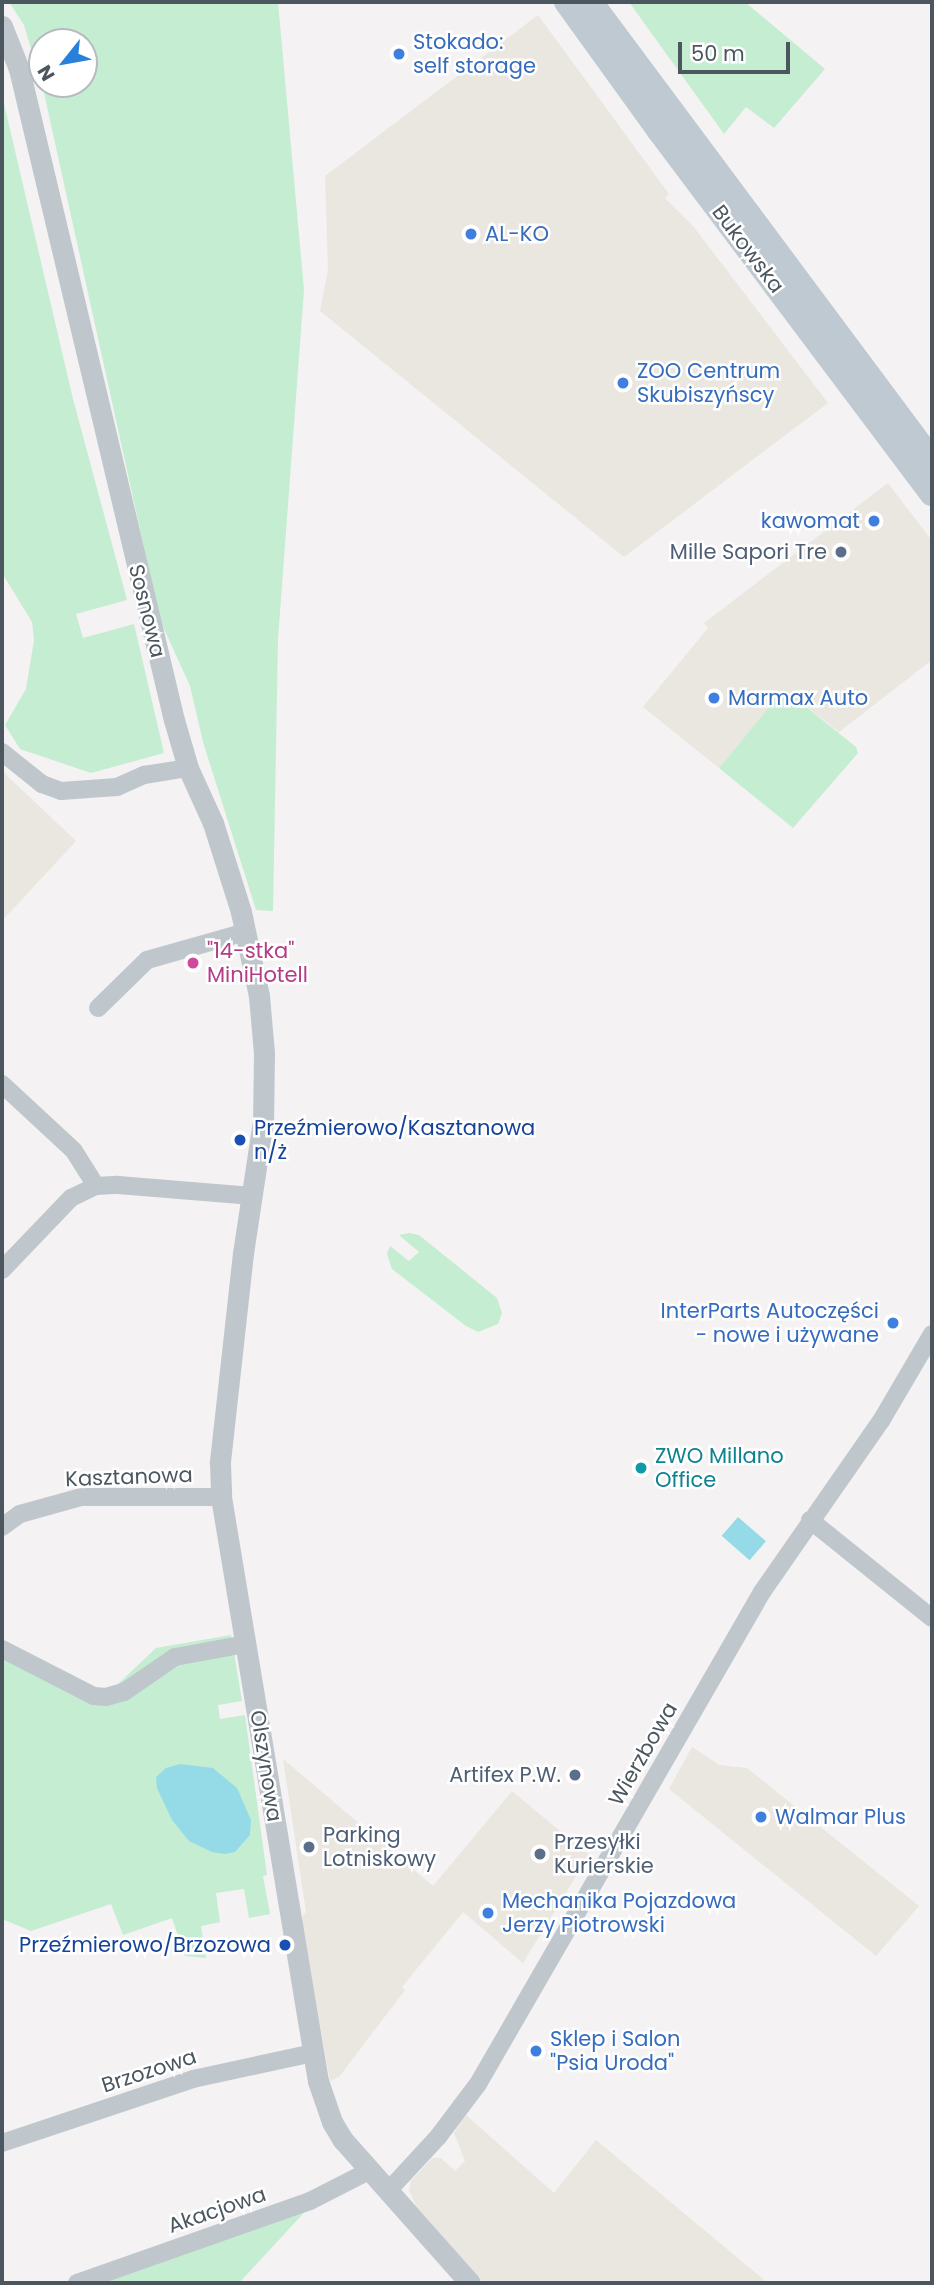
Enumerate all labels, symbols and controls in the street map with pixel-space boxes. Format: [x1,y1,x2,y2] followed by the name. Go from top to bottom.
[28,28,98,98] north arrow
[682,28,794,72] scale bar
[413,29,536,79] place label: Stokado: self storage
[691,39,745,68] text: 50 m
[391,46,407,62] marker: Stokado: self storage
[31,60,62,86] text: N
[707,200,789,298] street label: Bukowska
[485,221,549,247] place label: AL-KO
[463,226,479,242] marker: AL-KO
[637,358,780,408] place label: ZOO Centrum Skubiszyńscy
[615,375,631,391] marker: ZOO Centrum Skubiszyńscy
[761,508,860,534] place label: kawomat
[866,513,882,529] marker: kawomat
[670,539,827,565] place label: Mille Sapori Tre
[833,544,849,560] marker: Mille Sapori Tre
[123,562,171,660] street label: Sosnowa
[728,685,868,711] place label: Marmax Auto
[706,690,722,706] marker: Marmax Auto
[207,938,308,988] place label: "14-stka" MiniHotell
[185,955,201,971] marker: "14-stka" MiniHotell
[254,1115,535,1165] place label: Przeźmierowo/Kasztanowa n/ż
[232,1132,248,1148] marker: Przeźmierowo/Kasztanowa n/ż
[661,1298,879,1348] place label: InterParts Autoczęści - nowe i używane
[885,1315,901,1331] marker: InterParts Autoczęści - nowe i używane
[655,1443,784,1493] place label: ZWO Millano Office
[633,1460,649,1476] marker: ZWO Millano Office
[65,1462,193,1492] street label: Kasztanowa
[603,1698,683,1810] street label: Wierzbowa
[245,1709,287,1823] street label: Olszynowa
[449,1762,561,1788] place label: Artifex P.W.
[567,1767,583,1783] marker: Artifex P.W.
[775,1804,906,1830] place label: Walmar Plus
[753,1809,769,1825] marker: Walmar Plus
[323,1822,436,1872] place label: Parking Lotniskowy
[554,1829,654,1879] place label: Przesyłki Kurierskie
[301,1839,317,1855] marker: Parking Lotniskowy
[532,1846,548,1862] marker: Przesyłki Kurierskie
[502,1888,736,1938] place label: Mechanika Pojazdowa Jerzy Piotrowski
[480,1905,496,1921] marker: Mechanika Pojazdowa Jerzy Piotrowski
[19,1932,271,1958] place label: Przeźmierowo/Brzozowa
[277,1937,293,1953] marker: Przeźmierowo/Brzozowa
[550,2026,680,2076] place label: Sklep i Salon "Psia Uroda"
[528,2043,544,2059] marker: Sklep i Salon "Psia Uroda"
[98,2044,200,2098] street label: Brzozowa
[165,2181,269,2239] street label: Akacjowa

